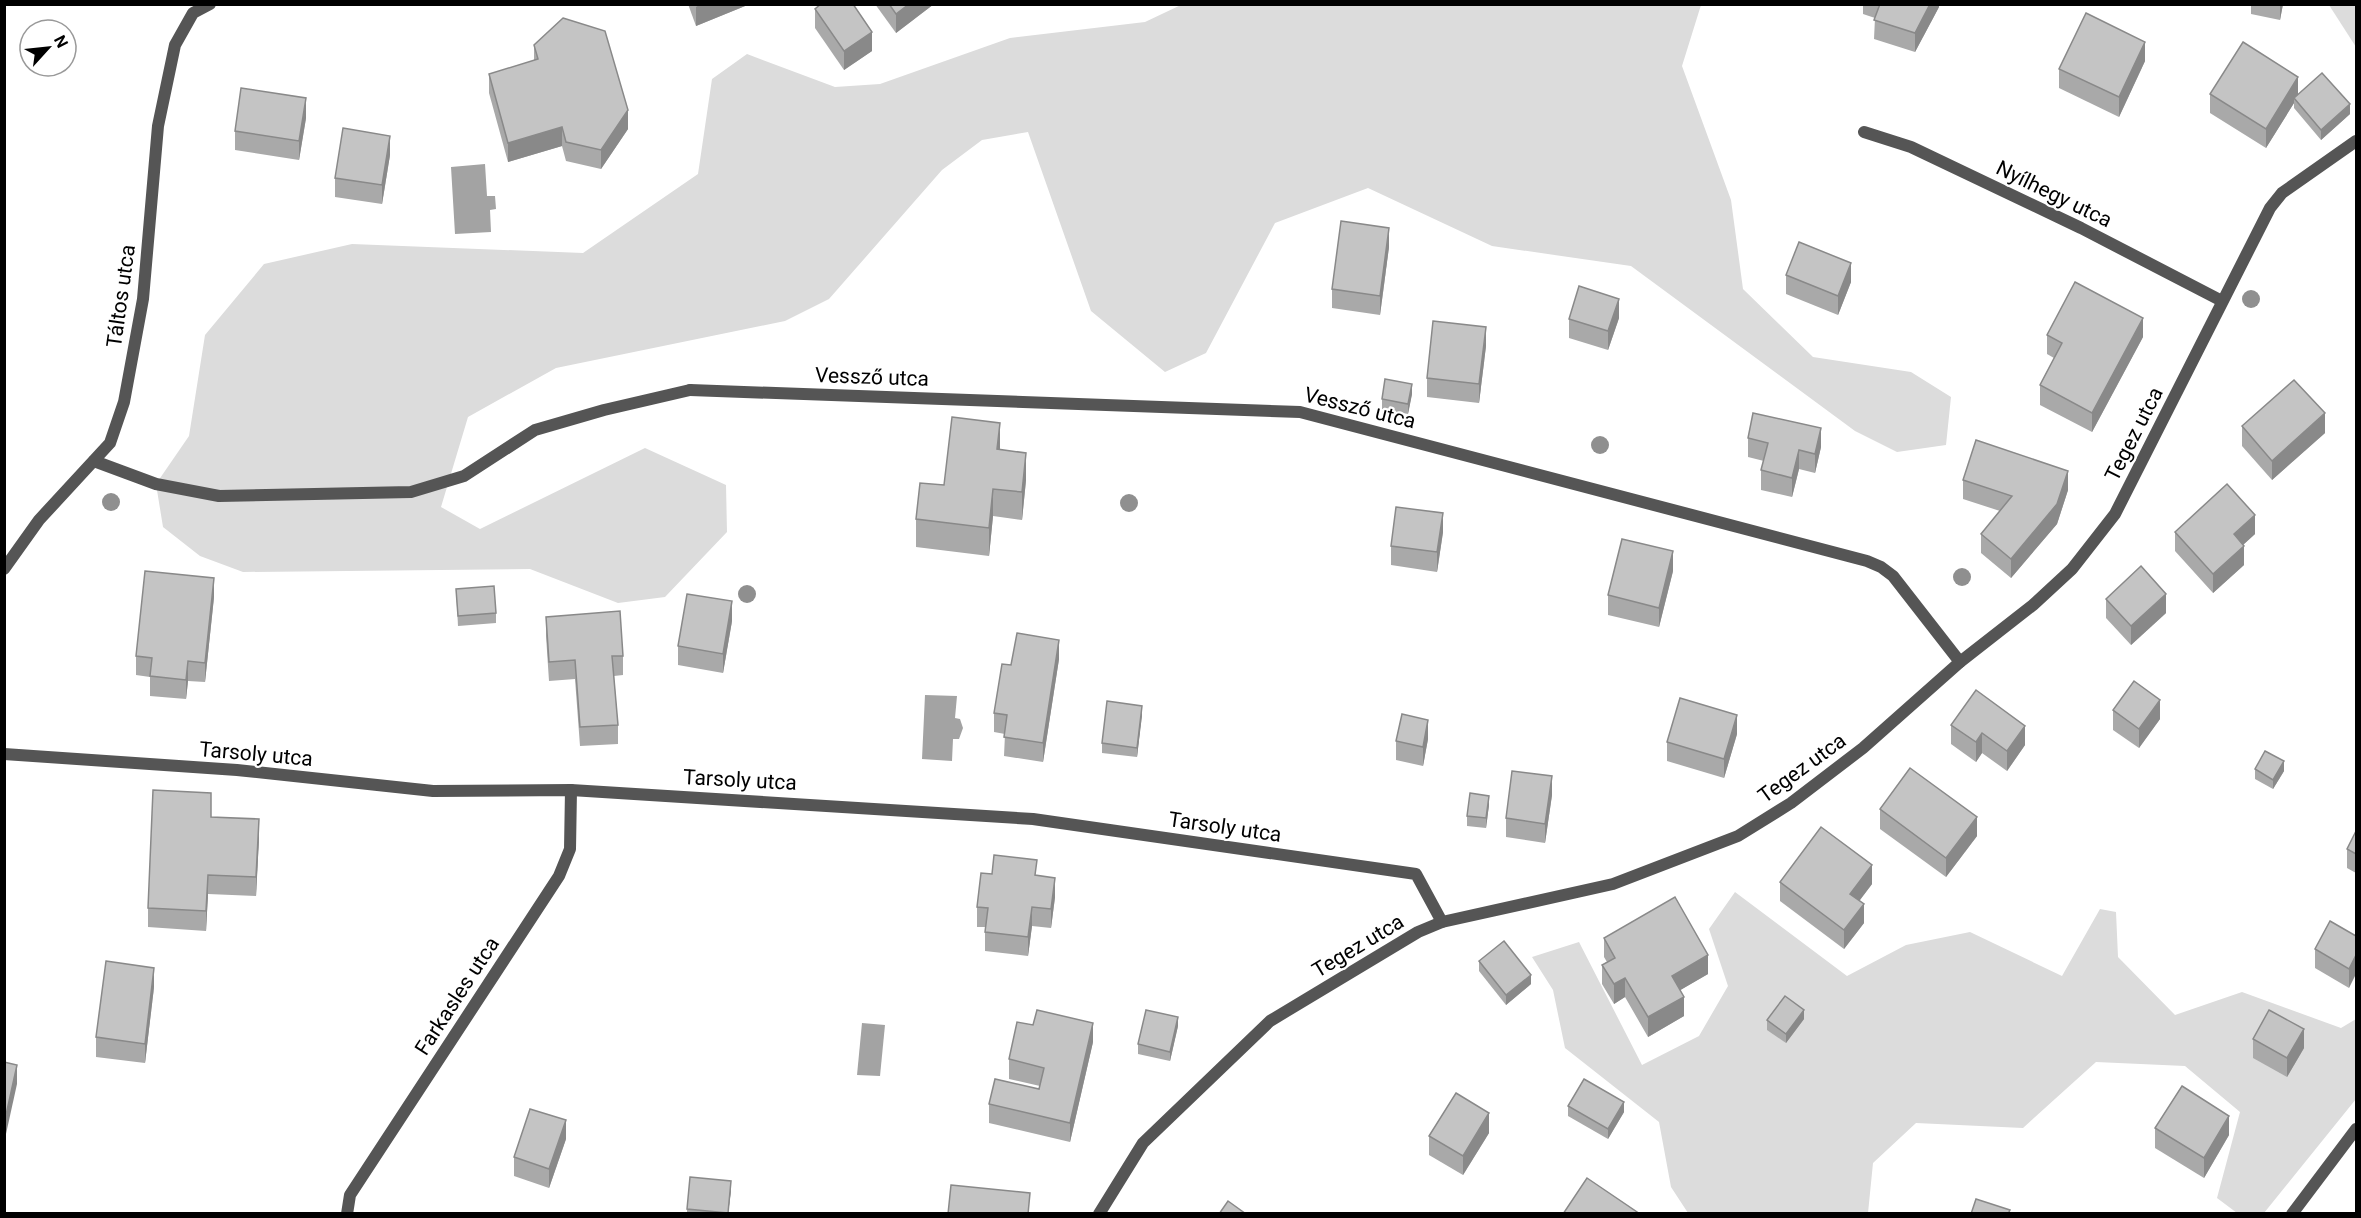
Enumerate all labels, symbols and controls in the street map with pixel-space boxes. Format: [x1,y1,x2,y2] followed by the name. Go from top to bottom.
[18,18,78,78] north arrow
[50,32,72,51] text: N
[1992,156,2116,232] street label: Nyílhegy utca
[102,243,140,349] street label: Táltos utca
[815,363,929,391] street label: Vessző utca
[1302,383,1418,433] street label: Vessző utca
[2100,383,2168,485] street label: Tegez utca
[1754,728,1850,808] street label: Tegez utca
[198,737,314,771] street label: Tarsoly utca
[683,765,797,795] street label: Tarsoly utca
[1167,807,1283,847] street label: Tarsoly utca
[1308,909,1408,983] street label: Tegez utca
[410,932,504,1060] street label: Farkasles utca

